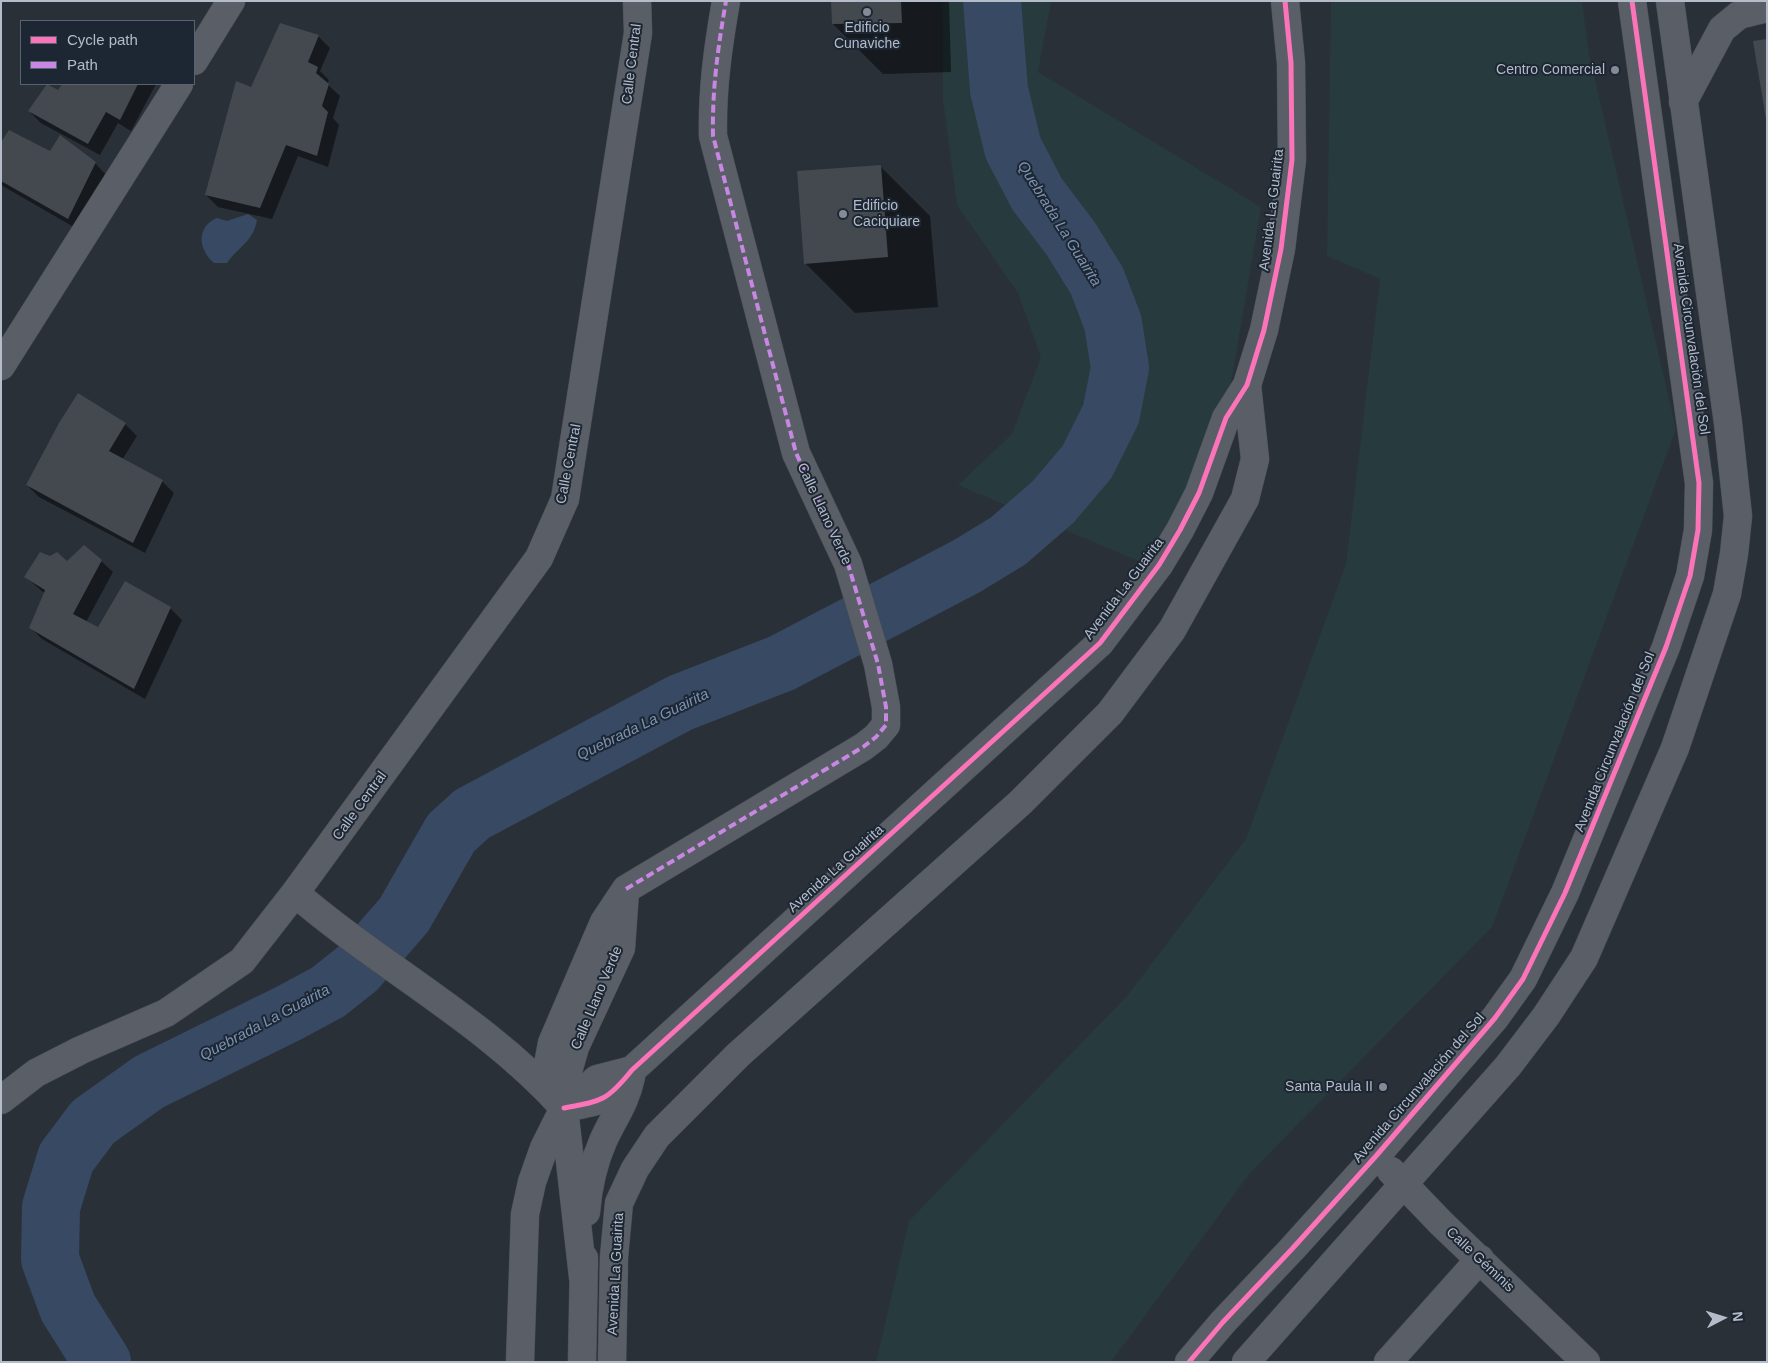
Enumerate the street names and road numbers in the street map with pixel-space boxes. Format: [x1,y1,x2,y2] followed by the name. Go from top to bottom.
[619,23,645,105] street label: Calle Central
[1256,148,1288,272] street label: Avenida La Guairita
[1669,242,1713,436] street label: Avenida Circunvalación del Sol
[553,423,585,505] street label: Calle Central
[793,460,855,568] street label: Calle Llano Verde
[1080,535,1168,643] street label: Avenida La Guairita
[1571,649,1659,835] street label: Avenida Circunvalación del Sol
[329,768,391,844] street label: Calle Central
[785,822,887,916] street label: Avenida La Guairita
[568,944,626,1052] street label: Calle Llano Verde
[1349,1010,1489,1166] street label: Avenida Circunvalación del Sol
[604,1212,628,1336] street label: Avenida La Guairita
[1442,1224,1518,1296] street label: Calle Géminis

